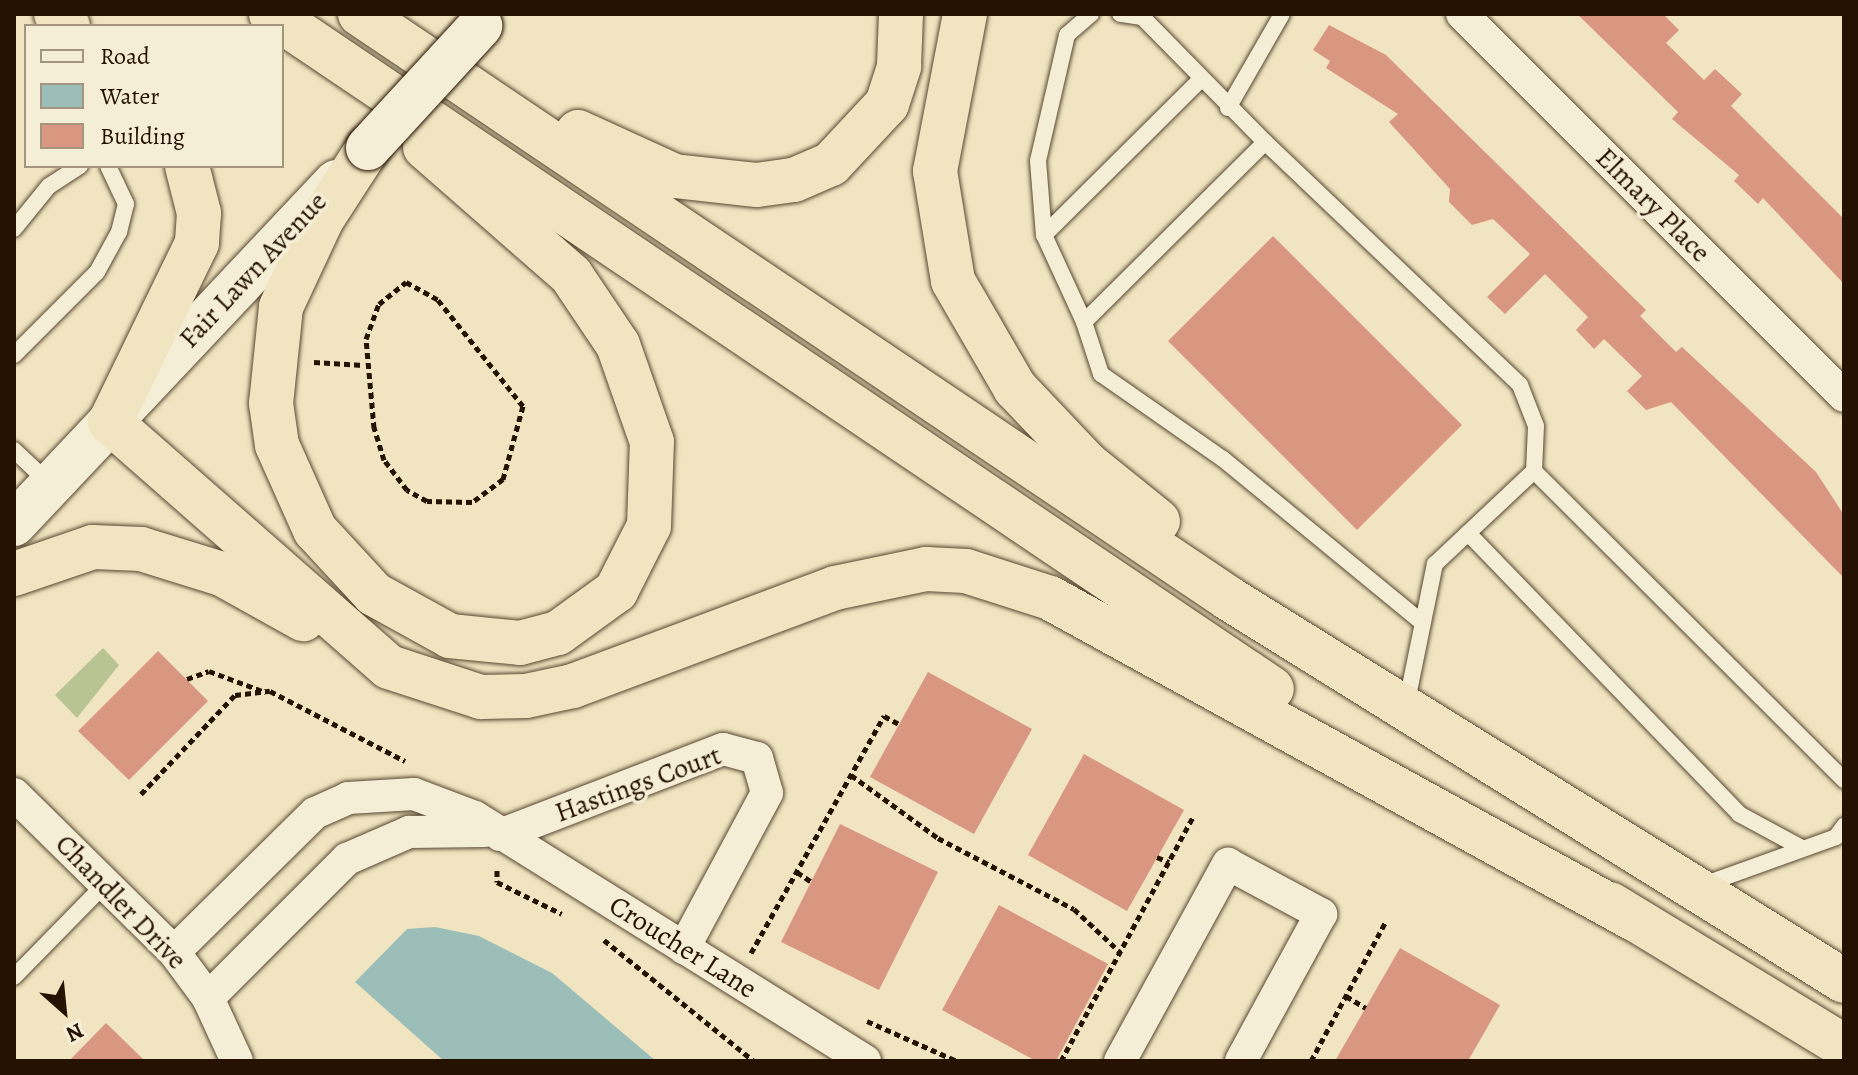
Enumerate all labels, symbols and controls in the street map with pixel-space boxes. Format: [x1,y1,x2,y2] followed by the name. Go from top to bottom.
[24,24,284,168] legend
[100,40,150,72] text: Road
[100,80,160,112] text: Water
[100,120,185,152] text: Building
[1589,141,1717,269] street label: Elmary Place
[172,185,334,355] street label: Fair Lawn Avenue
[550,738,726,830] street label: Hastings Court
[48,828,194,976] street label: Chandler Drive
[603,888,763,1006] street label: Croucher Lane
[24,971,104,1051] north arrow
[61,1015,89,1049] text: N

